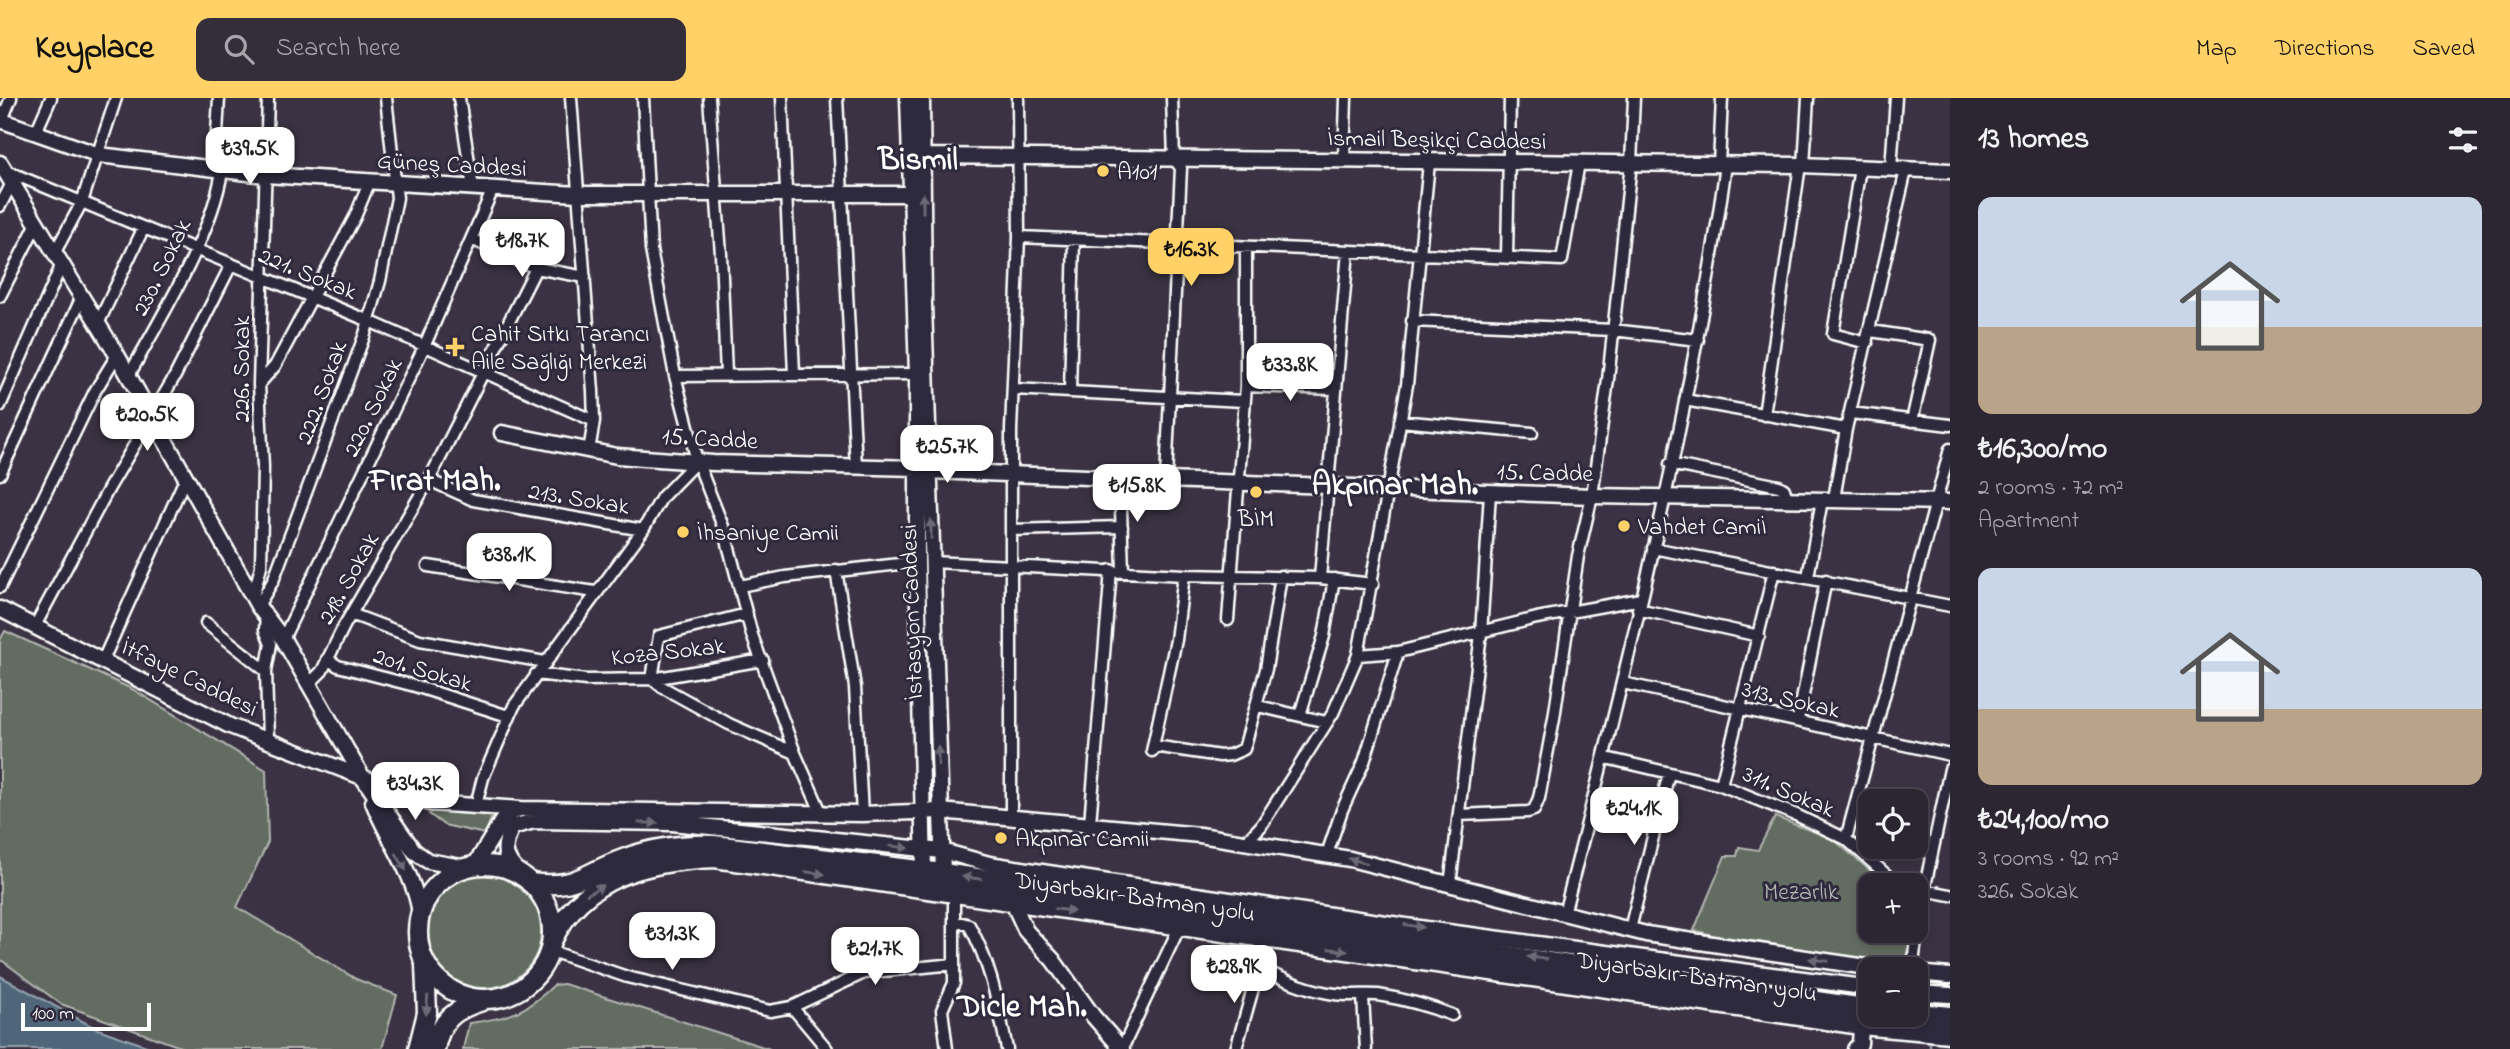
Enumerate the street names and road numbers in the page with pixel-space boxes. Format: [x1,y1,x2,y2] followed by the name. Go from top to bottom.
[1327,122,1547,161] street label: İsmail Beşikçi Caddesi
[376,145,528,188] street label: Güneş Caddesi
[125,213,202,323] street label: 230. Sokak
[253,240,362,311] street label: 221. Sokak
[226,315,261,422] street label: 226. Sokak
[288,336,358,450] street label: 222. Sokak
[335,352,413,464] street label: 220. Sokak
[661,421,759,461] street label: 15. Cadde
[1497,456,1594,493] street label: 15. Cadde
[526,475,632,526] street label: 213. Sokak
[893,523,935,700] street label: İstasyon Caddesi
[310,526,390,632] street label: 218. Sokak
[610,630,727,677] street label: Koza Sokak
[114,631,263,728] street label: İtfaye Caddesi
[368,640,477,703] street label: 201. Sokak
[1738,673,1843,730] street label: 313. Sokak
[1736,758,1840,829] street label: 311. Sokak
[1011,864,1257,934] street label: Diyarbakır-Batman yolu
[1573,944,1819,1014] street label: Diyarbakır-Batman yolu

